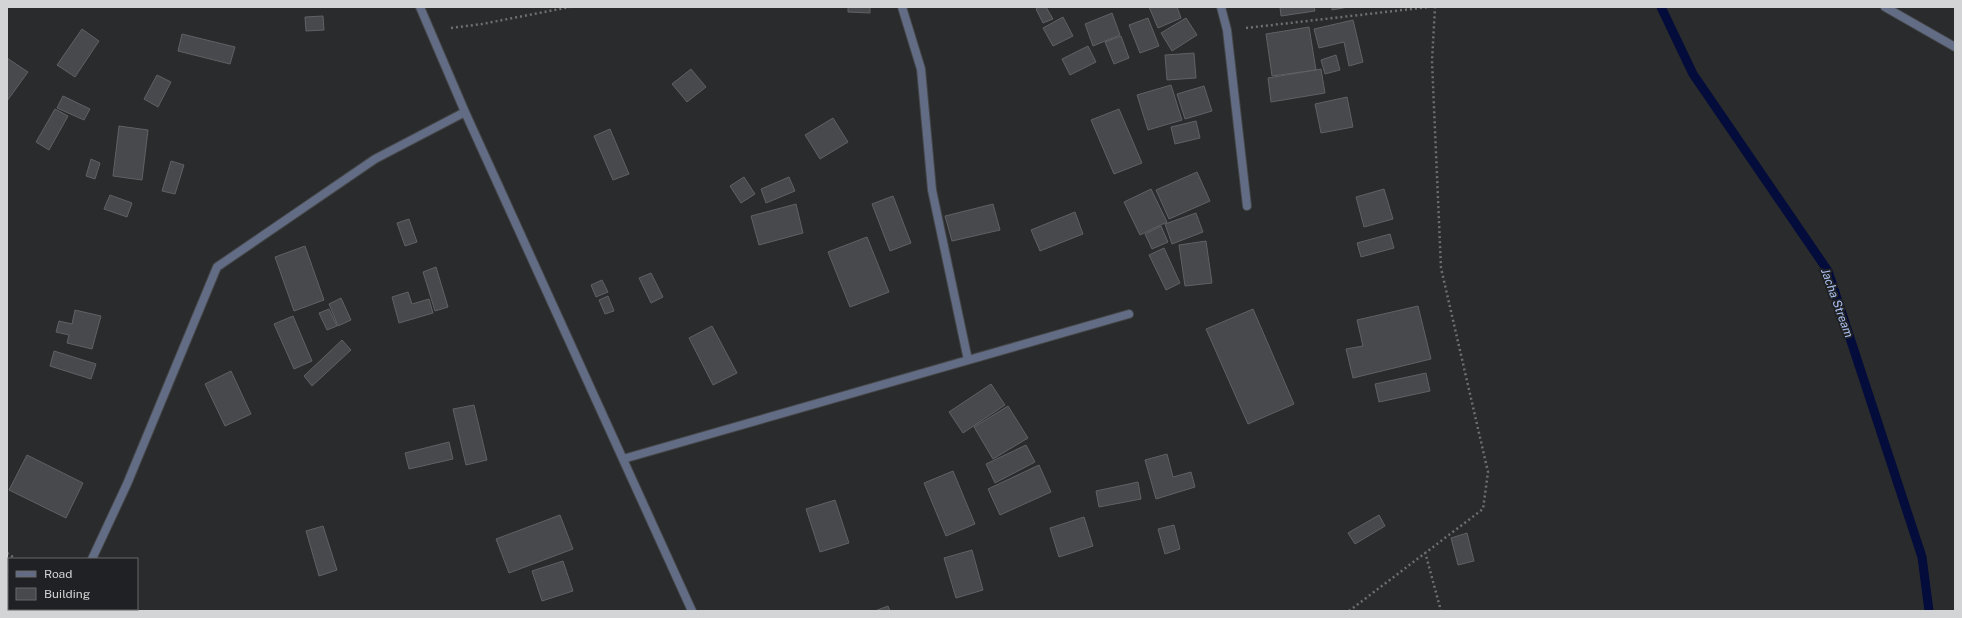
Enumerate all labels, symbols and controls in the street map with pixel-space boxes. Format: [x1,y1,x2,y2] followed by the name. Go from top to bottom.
[1818,266,1856,340] water label: Jacha Stream
[8,558,138,610] legend
[44,567,72,581] text: Road
[44,587,90,601] text: Building

